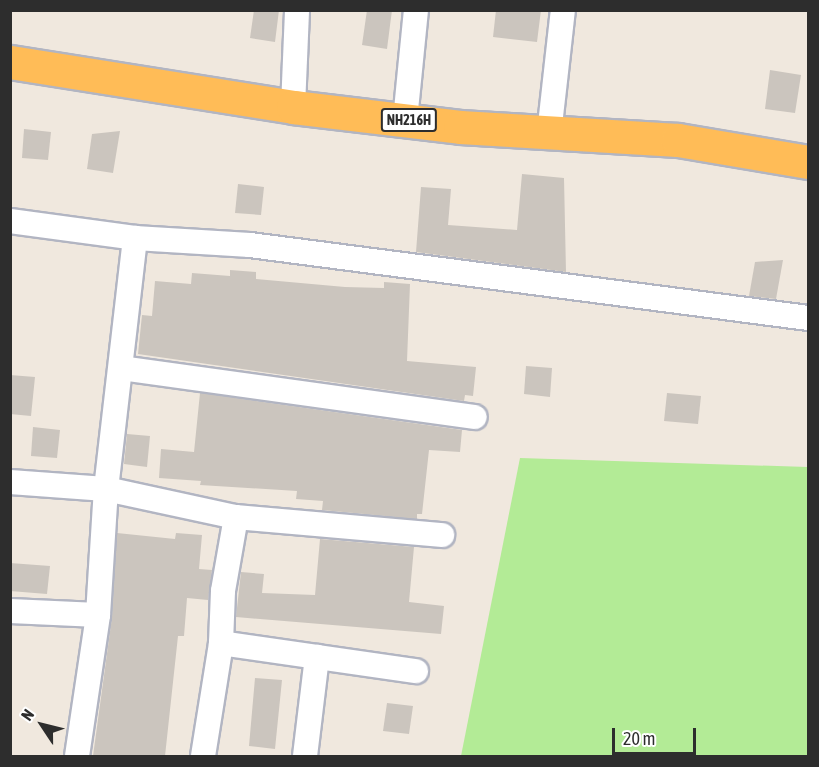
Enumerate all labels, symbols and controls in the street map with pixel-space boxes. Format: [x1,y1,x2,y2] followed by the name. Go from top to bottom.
[380,109,438,131] road number: NH216H
[12,695,72,755] north arrow
[17,706,37,724] text: N
[615,716,699,754] scale bar
[623,728,655,749] text: 20 m

